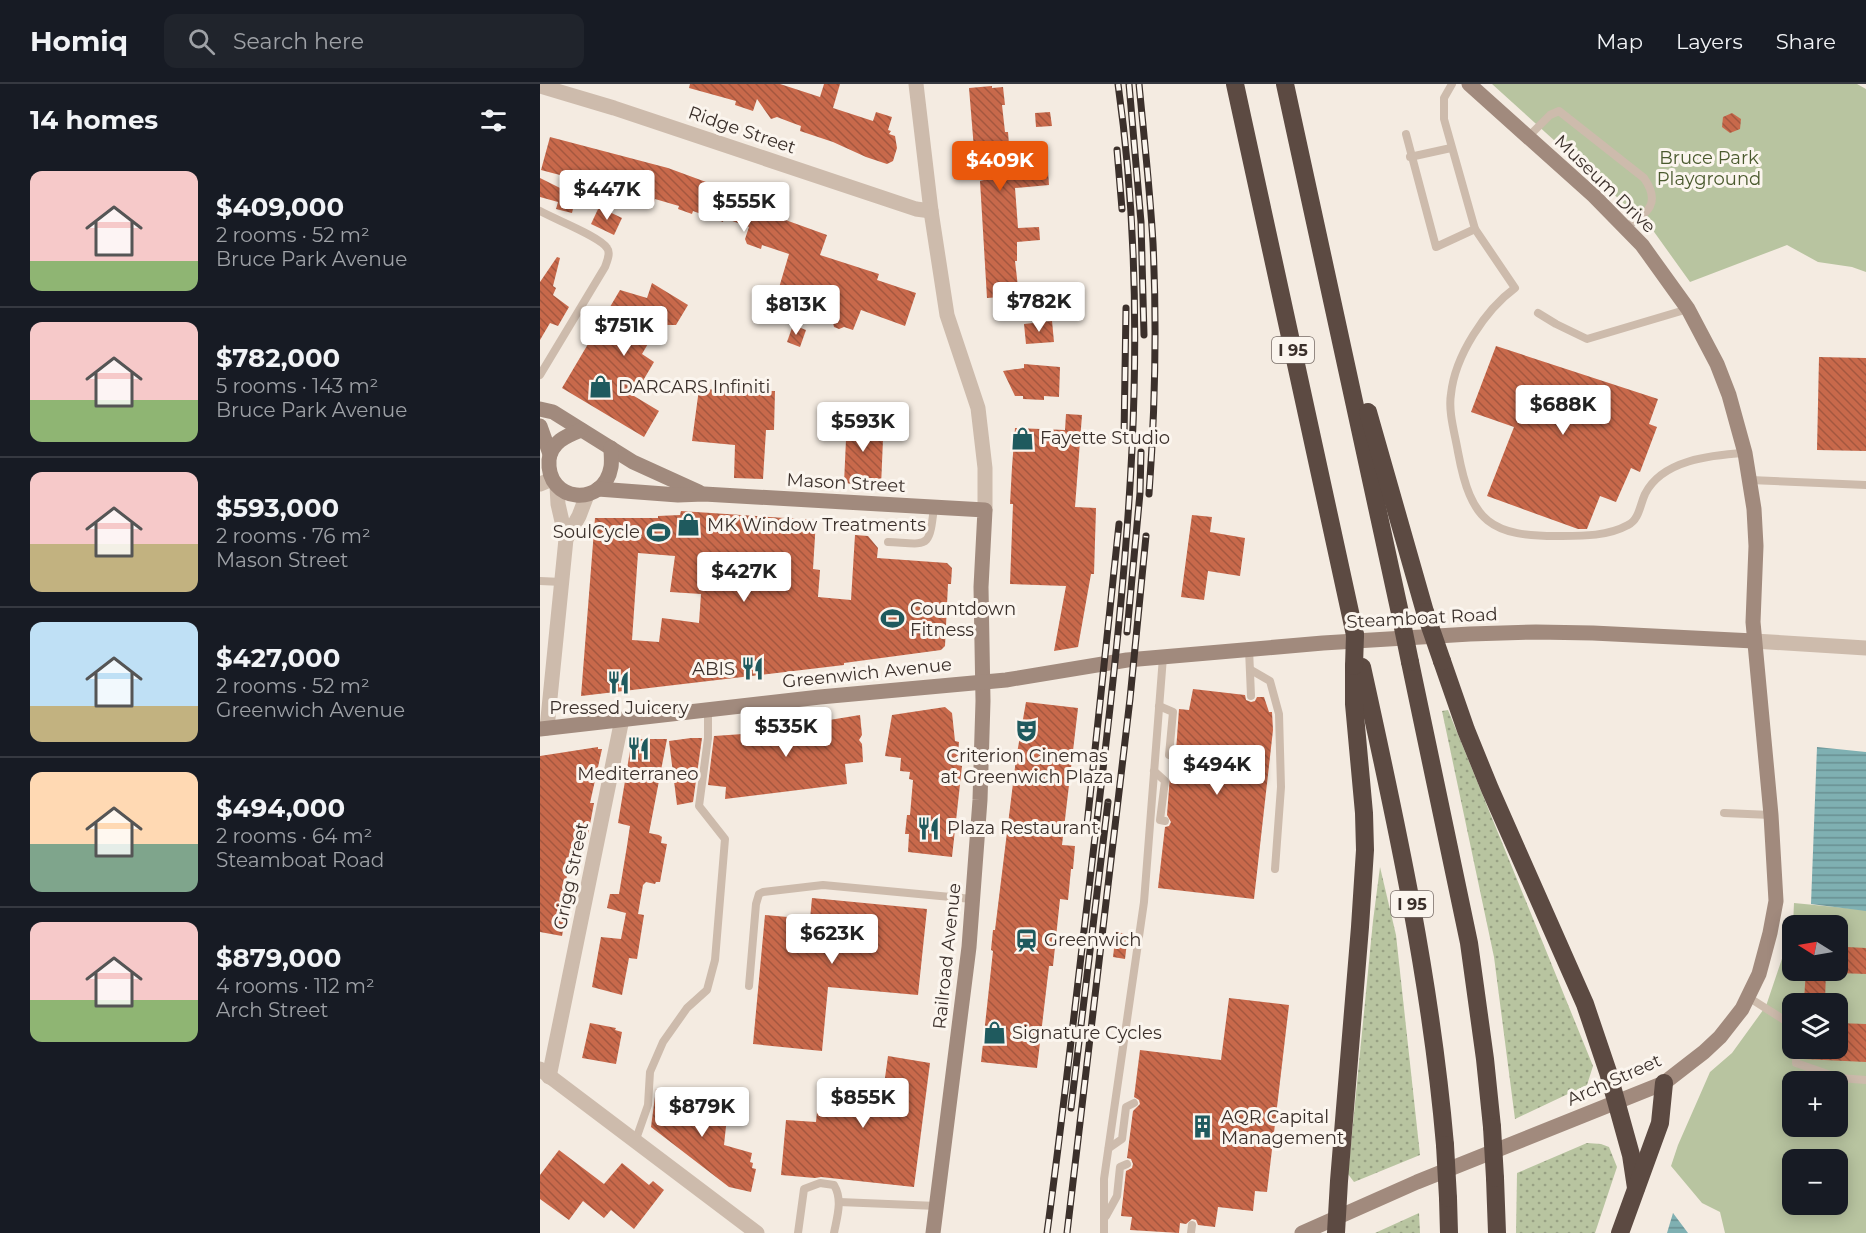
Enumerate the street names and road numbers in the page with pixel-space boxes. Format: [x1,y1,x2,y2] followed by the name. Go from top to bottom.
[685,101,799,159] street label: Ridge Street
[1550,130,1660,238] street label: Museum Drive
[1272,337,1314,363] road number: I 95
[786,469,906,497] street label: Mason Street
[1346,603,1498,633] street label: Steamboat Road
[781,653,953,693] street label: Greenwich Avenue
[549,820,593,932] street label: Grigg Street
[928,882,966,1030] street label: Railroad Avenue
[1391,891,1433,917] road number: I 95
[1563,1049,1665,1111] street label: Arch Street

